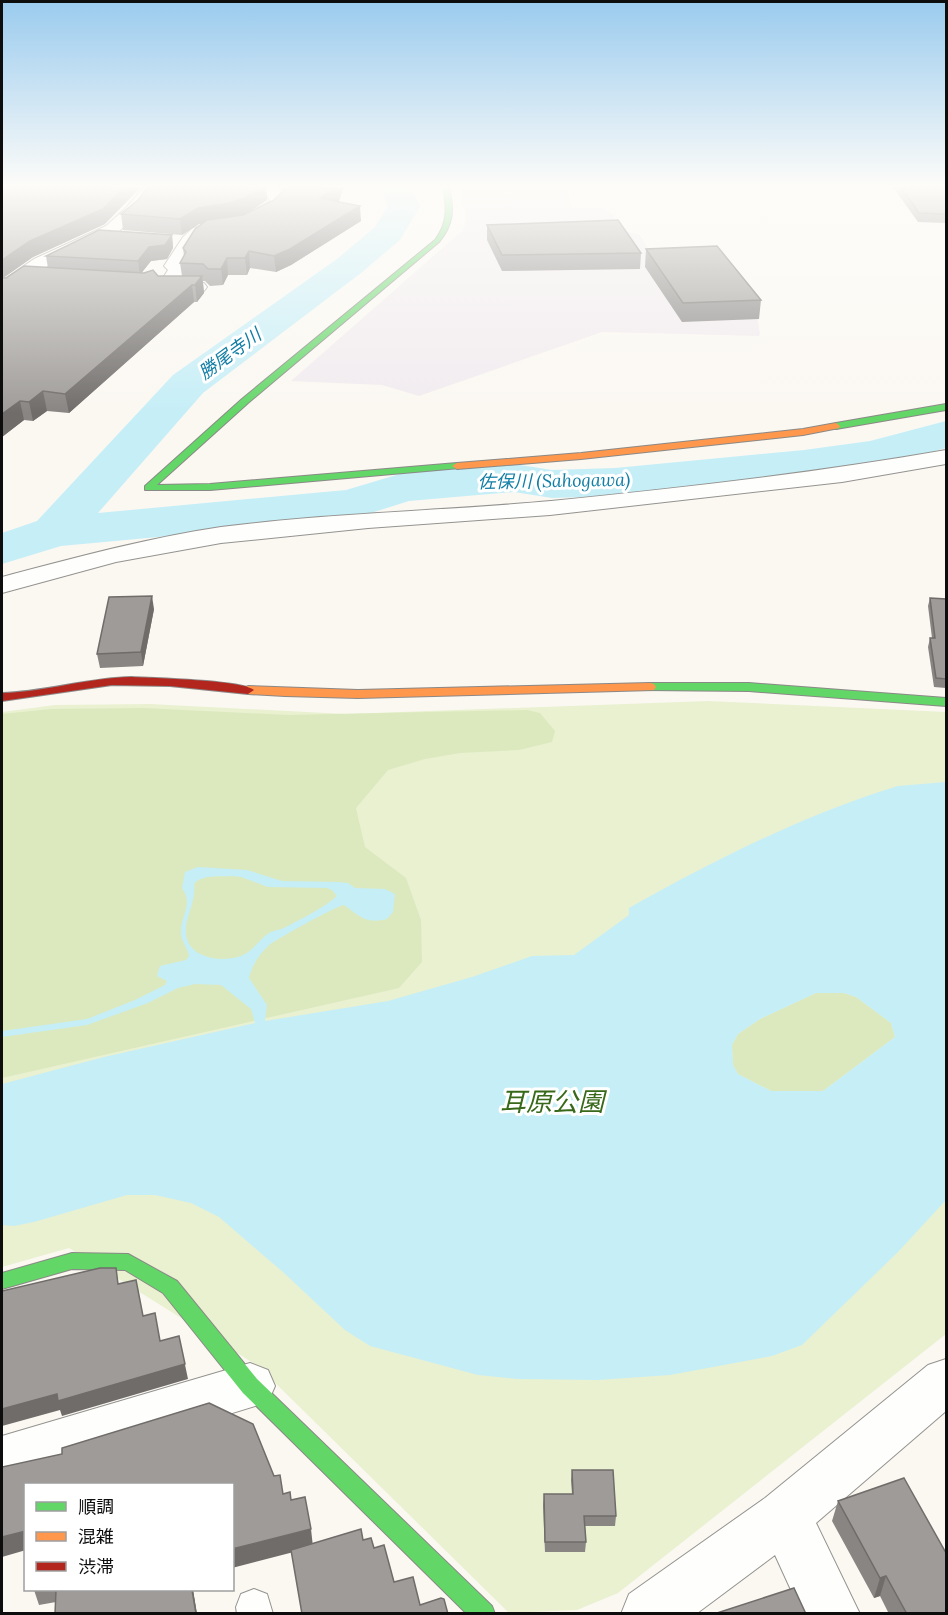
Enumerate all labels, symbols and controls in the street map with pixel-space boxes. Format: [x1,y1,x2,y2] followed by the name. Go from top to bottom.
[194,322,267,384] water label: 勝尾寺川
[477,468,631,493] water label: 佐保川 (Sahogawa)
[500,1085,608,1118] park label: 耳原公園
[24,1483,234,1591] legend
[78,1495,114,1518] text: 順調
[78,1525,114,1548] text: 混雑
[78,1555,114,1578] text: 渋滞

